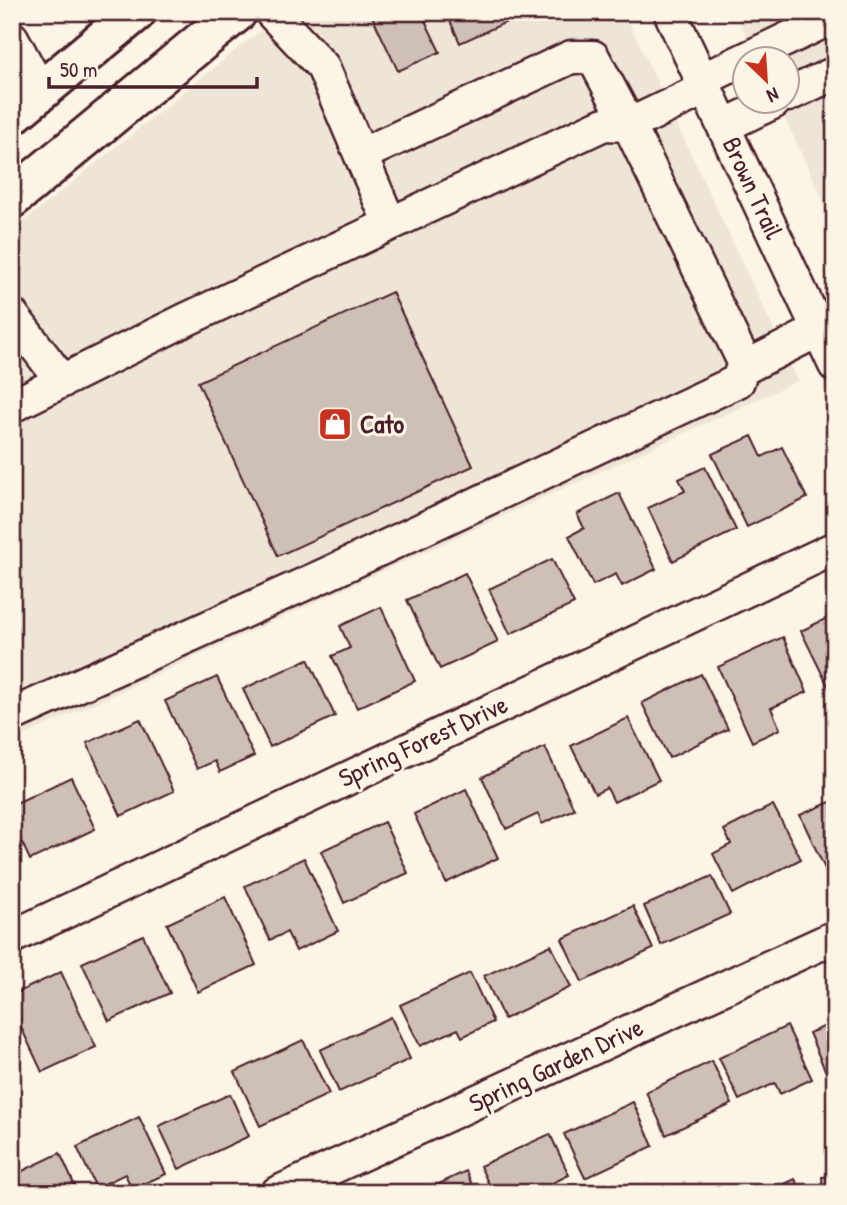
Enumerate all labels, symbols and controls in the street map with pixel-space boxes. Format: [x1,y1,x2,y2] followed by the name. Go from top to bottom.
[49,46,257,90] scale bar
[732,46,802,116] north arrow
[60,55,97,84] text: 50 m
[763,81,783,109] text: N
[715,131,792,244] street label: Brown Trail
[316,405,354,443] shop icon: Cato
[360,406,404,441] place label: Cato
[333,686,513,795] street label: Spring Forest Drive
[463,1009,648,1120] street label: Spring Garden Drive

